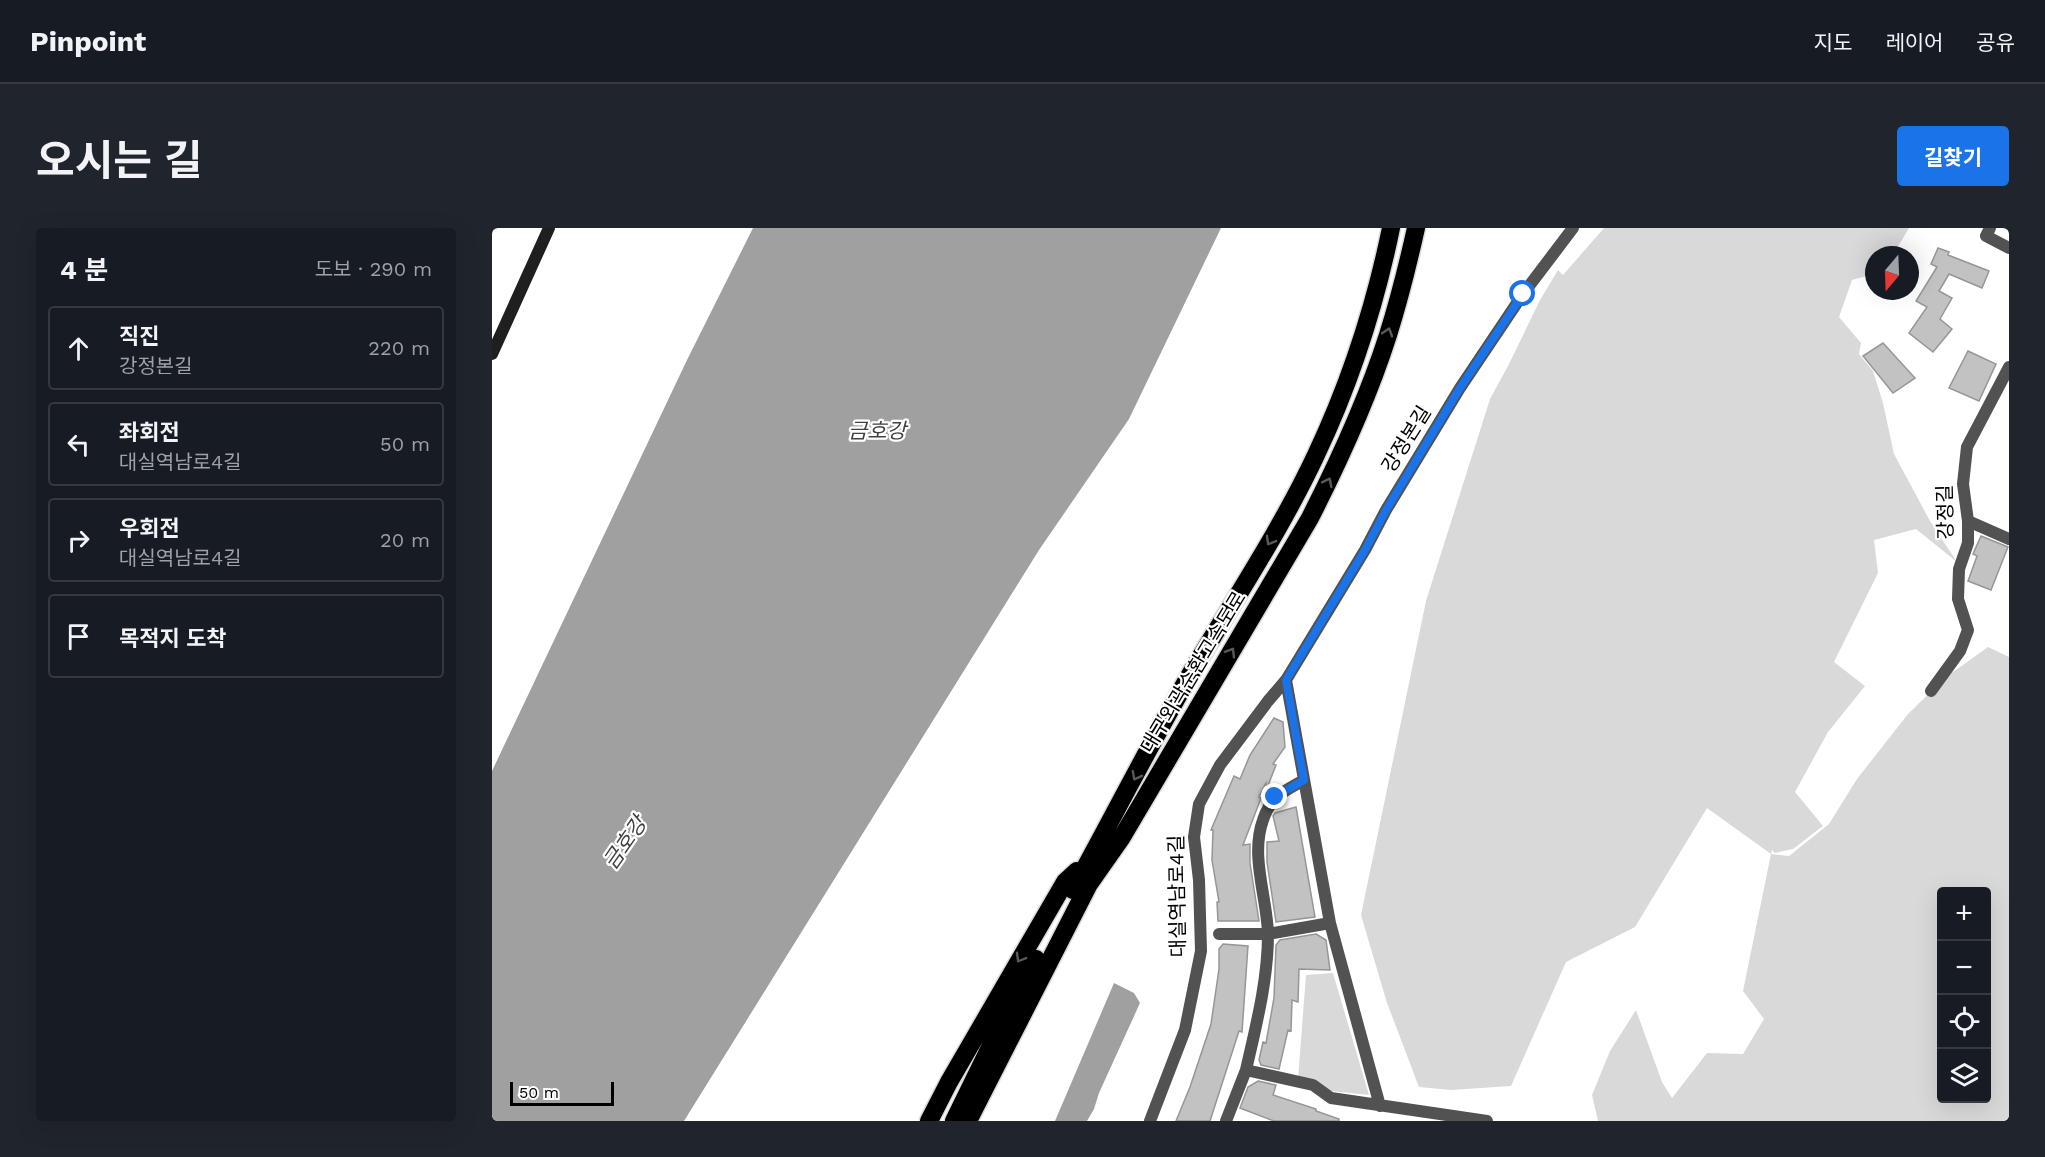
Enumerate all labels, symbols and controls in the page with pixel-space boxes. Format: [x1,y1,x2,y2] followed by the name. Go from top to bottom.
[30,25,146,58] text: Pinpoint
[1814,30,1852,55] text: 지도
[1885,30,1943,55] text: 레이어
[1976,30,2015,55] text: 공유
[1897,126,2009,186] button: 길찾기
[36,136,203,185] text: 오시는 길
[1865,246,1919,300] north arrow
[60,255,108,285] text: 4 분
[315,257,432,281] text: 도보 · 290 m
[1509,280,1535,306] route start
[119,324,159,349] text: 직진
[1381,327,1393,338] one-way arrow
[62,332,95,365] icon: ahead
[368,336,430,360] text: 220 m
[119,354,193,378] text: 강정본길
[1376,401,1436,477] street label: 강정본길
[848,418,909,443] water label: 금호강
[119,420,180,445] text: 좌회전
[62,428,95,461] icon: left
[380,432,430,456] text: 50 m
[119,450,242,474] text: 대실역남로4길
[1321,478,1332,489] one-way arrow
[1933,484,1957,540] street label: 강정길
[119,516,180,541] text: 우회전
[62,524,95,557] icon: right
[380,528,430,552] text: 20 m
[1266,535,1277,545] one-way arrow
[119,546,242,570] text: 대실역남로4길
[1135,587,1251,757] street label: 대구외곽순환고속도로
[62,620,95,653] icon: arrive
[119,626,227,651] text: 목적지 도착
[1224,648,1236,658] one-way arrow
[1132,769,1143,780] one-way arrow
[1261,783,1287,809] route end
[598,810,653,874] water label: 금호강
[1164,834,1190,958] street label: 대실역남로4길
[1937,887,1991,1103] map controls
[1937,887,1991,941] button: +
[1937,941,1991,995] button: −
[1016,952,1028,962] one-way arrow
[1937,995,1991,1049] button: locate
[1937,1049,1991,1103] button: layers
[510,1079,614,1106] scale bar
[519,1083,559,1102] text: 50 m

